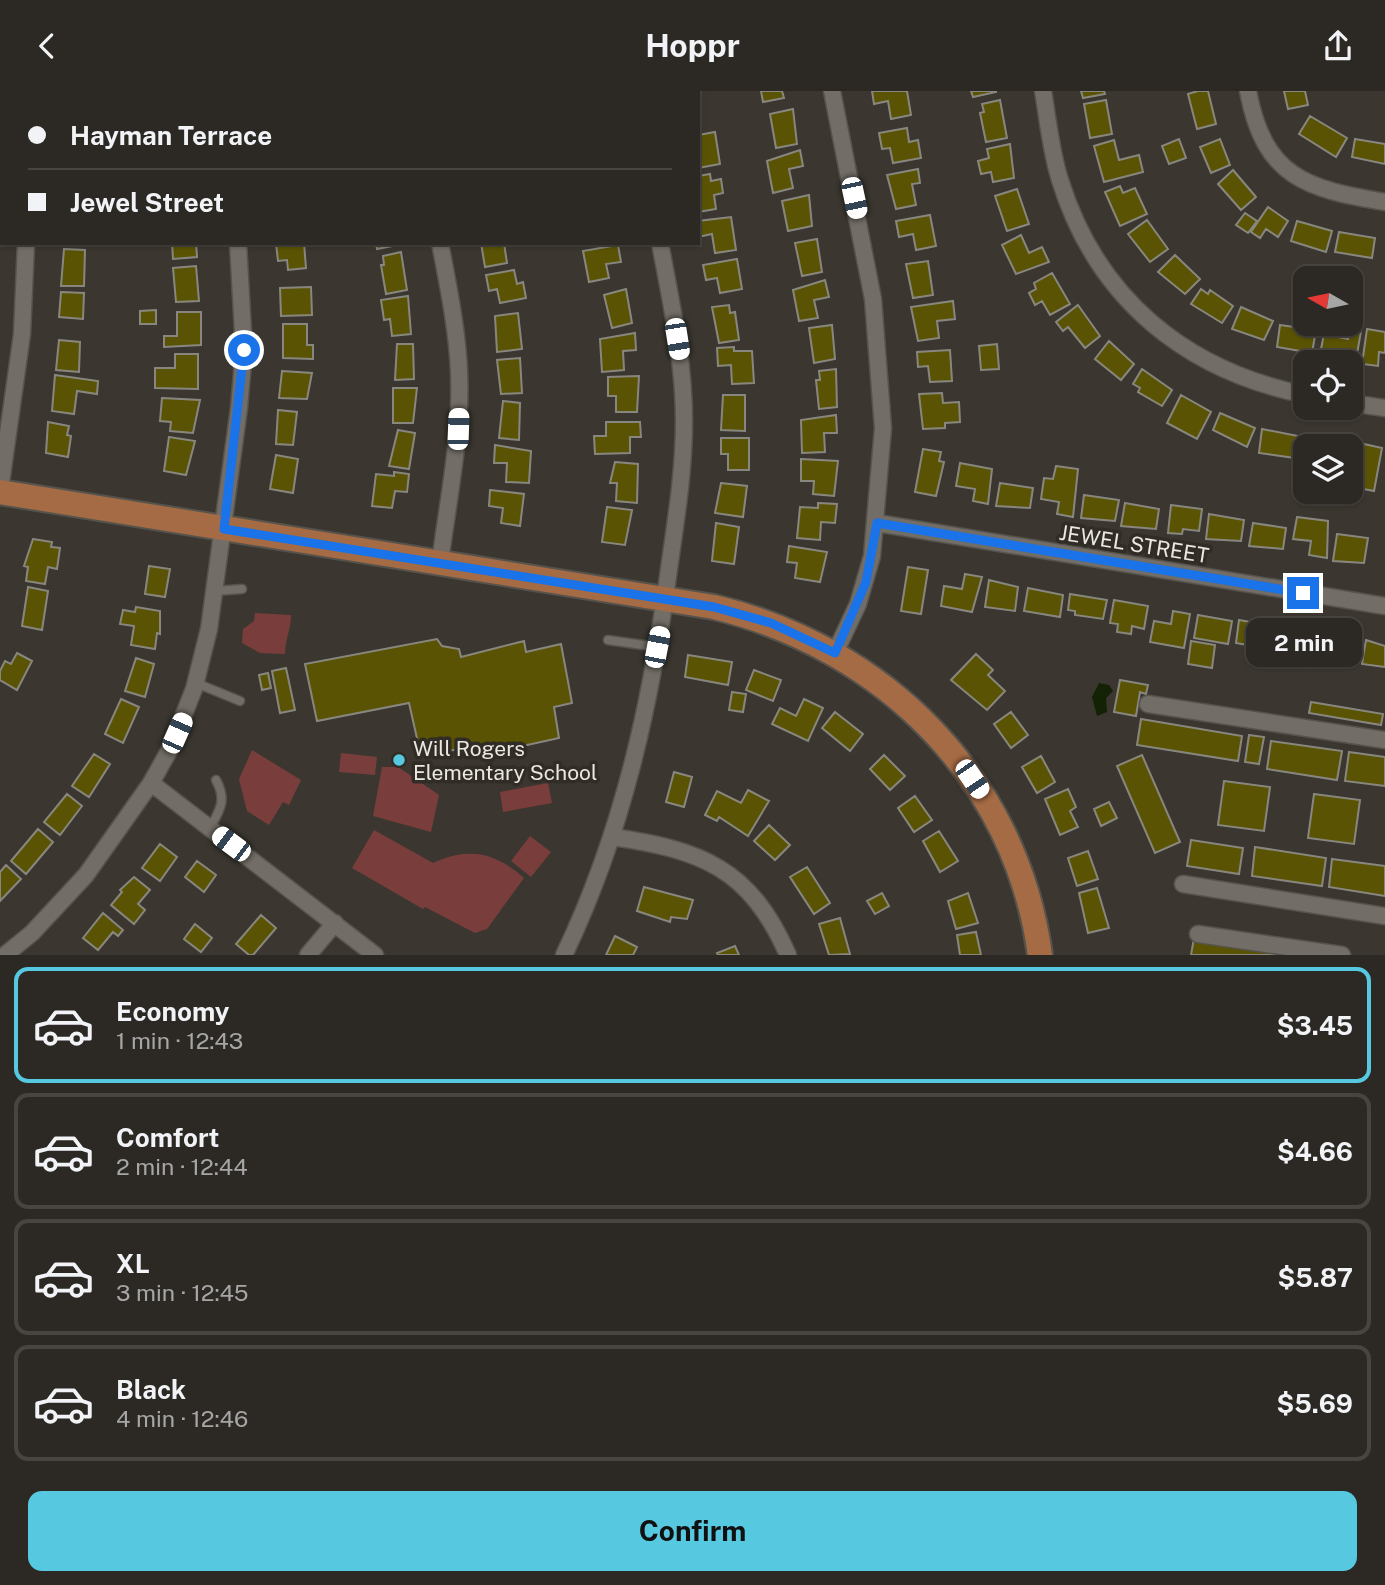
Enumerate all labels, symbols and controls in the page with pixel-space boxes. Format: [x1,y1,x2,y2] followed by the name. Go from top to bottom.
[28,27,66,65] icon: back
[645,27,740,64] text: Hoppr
[1319,27,1357,65] icon: share
[70,120,272,151] text: Hayman Terrace
[840,175,869,221] car
[70,187,224,218] text: Jewel Street
[1293,266,1363,336] north arrow
[1293,266,1363,504] map controls
[664,317,691,361] car
[228,334,260,366] route start
[1293,350,1363,420] button: locate
[447,408,470,450] car
[1293,434,1363,504] button: layers
[1057,520,1211,568] street label: JEWEL STREET
[1287,577,1319,609] route end
[1245,617,1361,667] callout: 2 min
[643,624,672,670] car
[1274,629,1334,656] text: 2 min
[159,710,196,756] car
[413,736,597,785] place label: Will Rogers Elementary School
[391,752,407,768] marker: Will Rogers Elementary School
[952,756,993,802] car
[208,823,255,865] car
[32,994,95,1057] icon: car
[116,996,229,1027] text: Economy
[1277,1010,1353,1041] text: $3.45
[116,1027,243,1054] text: 1 min · 12:43
[32,1120,95,1183] icon: car
[116,1122,219,1153] text: Comfort
[1277,1136,1353,1167] text: $4.66
[116,1153,248,1180] text: 2 min · 12:44
[32,1246,95,1309] icon: car
[116,1248,150,1279] text: XL
[1277,1262,1353,1293] text: $5.87
[116,1279,249,1306] text: 3 min · 12:45
[32,1372,95,1435] icon: car
[116,1374,186,1405] text: Black
[1277,1388,1353,1419] text: $5.69
[116,1405,248,1432] text: 4 min · 12:46
[28,1491,1357,1571] button: Confirm

